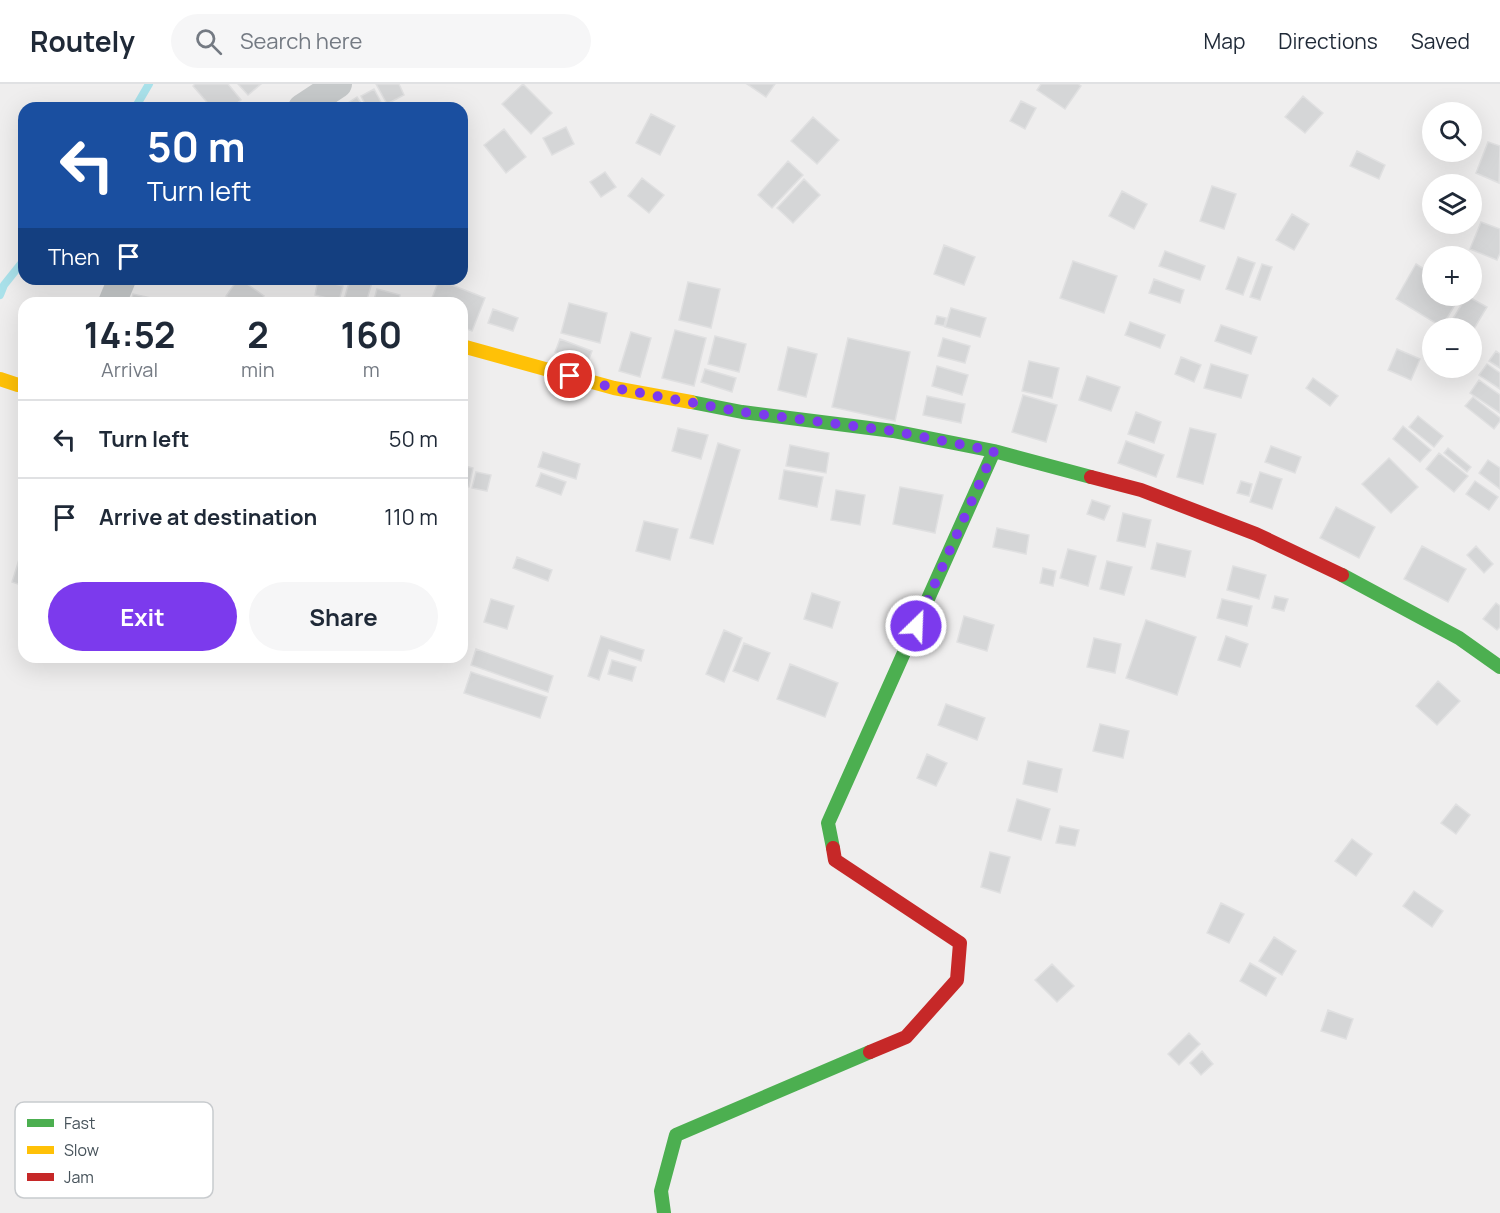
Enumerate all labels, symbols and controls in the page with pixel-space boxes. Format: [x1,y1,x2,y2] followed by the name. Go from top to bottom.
[171,14,591,68] search box
[30,22,135,60] text: Routely
[192,25,225,58] icon: search
[240,26,362,56] text: Search here
[1204,27,1245,55] text: Map
[1278,27,1378,55] text: Directions
[1411,27,1470,55] text: Saved
[1422,102,1482,378] map controls
[1422,102,1482,162] button: search
[147,117,245,175] text: 50 m
[48,126,126,204] icon: left
[147,172,251,209] text: Turn left
[1422,174,1482,234] button: layers
[112,240,145,273] icon: arrive
[48,242,100,272] text: Then
[1422,246,1482,306] button: +
[84,310,175,359] text: 14:52
[247,310,269,359] text: 2
[340,310,402,359] text: 160
[1422,318,1482,378] button: −
[544,350,595,401] pin
[101,356,158,383] text: Arrival
[241,356,275,383] text: min
[363,356,380,383] text: m
[553,359,586,392] icon: arrive
[48,423,81,456] icon: left
[99,424,189,454] text: Turn left
[389,424,438,454] text: 50 m
[48,501,81,534] icon: arrive
[99,502,317,532] text: Arrive at destination
[384,502,438,532] text: 110 m
[48,582,237,651] button: Exit
[249,582,438,651] button: Share
[884,594,948,658] position arrow
[15,1102,213,1198] legend
[64,1112,95,1134] text: Fast
[64,1139,99,1161] text: Slow
[64,1166,94,1188] text: Jam

